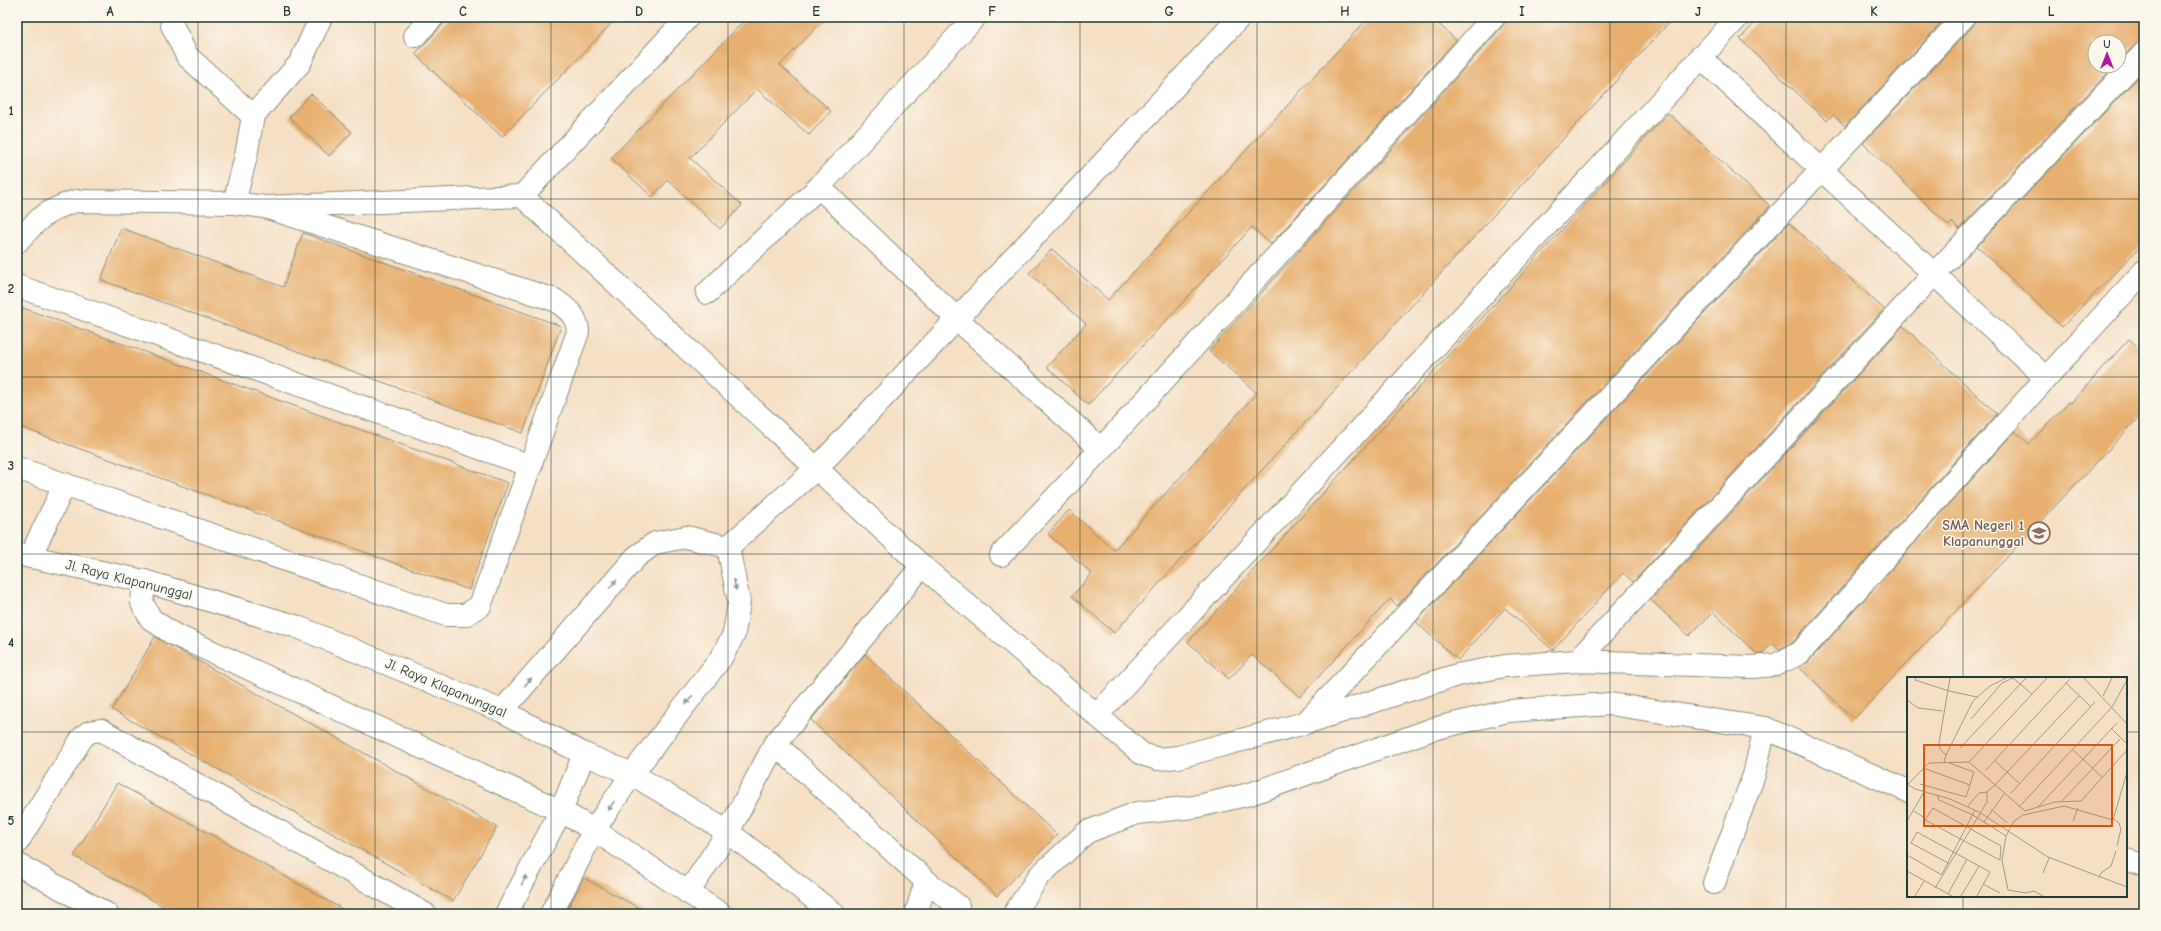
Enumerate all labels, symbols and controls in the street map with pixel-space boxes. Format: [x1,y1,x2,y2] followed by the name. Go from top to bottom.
[106,4,114,19] text: A
[283,4,291,19] text: B
[459,4,467,19] text: C
[635,4,643,19] text: D
[812,4,820,19] text: E
[988,4,996,19] text: F
[1164,4,1174,19] text: G
[1340,4,1350,19] text: H
[1519,4,1525,19] text: I
[1695,4,1701,19] text: J
[1870,4,1878,19] text: K
[2048,4,2055,19] text: L
[2087,34,2127,74] north arrow
[2103,38,2111,51] text: U
[8,103,14,118] text: 1
[8,281,14,296] text: 2
[8,458,14,473] text: 3
[1942,517,2024,550] place label: SMA Negeri 1 Klapanunggal
[2026,520,2052,546] school or university icon: SMA Negeri 1 Klapanunggal
[64,556,194,604] street label: Jl. Raya Klapanunggal
[609,578,618,589] one-way arrow
[733,579,739,591] one-way arrow
[8,635,14,650] text: 4
[383,655,509,721] street label: Jl. Raya Klapanunggal
[523,676,532,687] one-way arrow
[1907,677,2127,897] inset map
[685,695,694,706] one-way arrow
[607,800,614,812] one-way arrow
[8,813,15,828] text: 5
[521,874,527,885] one-way arrow

